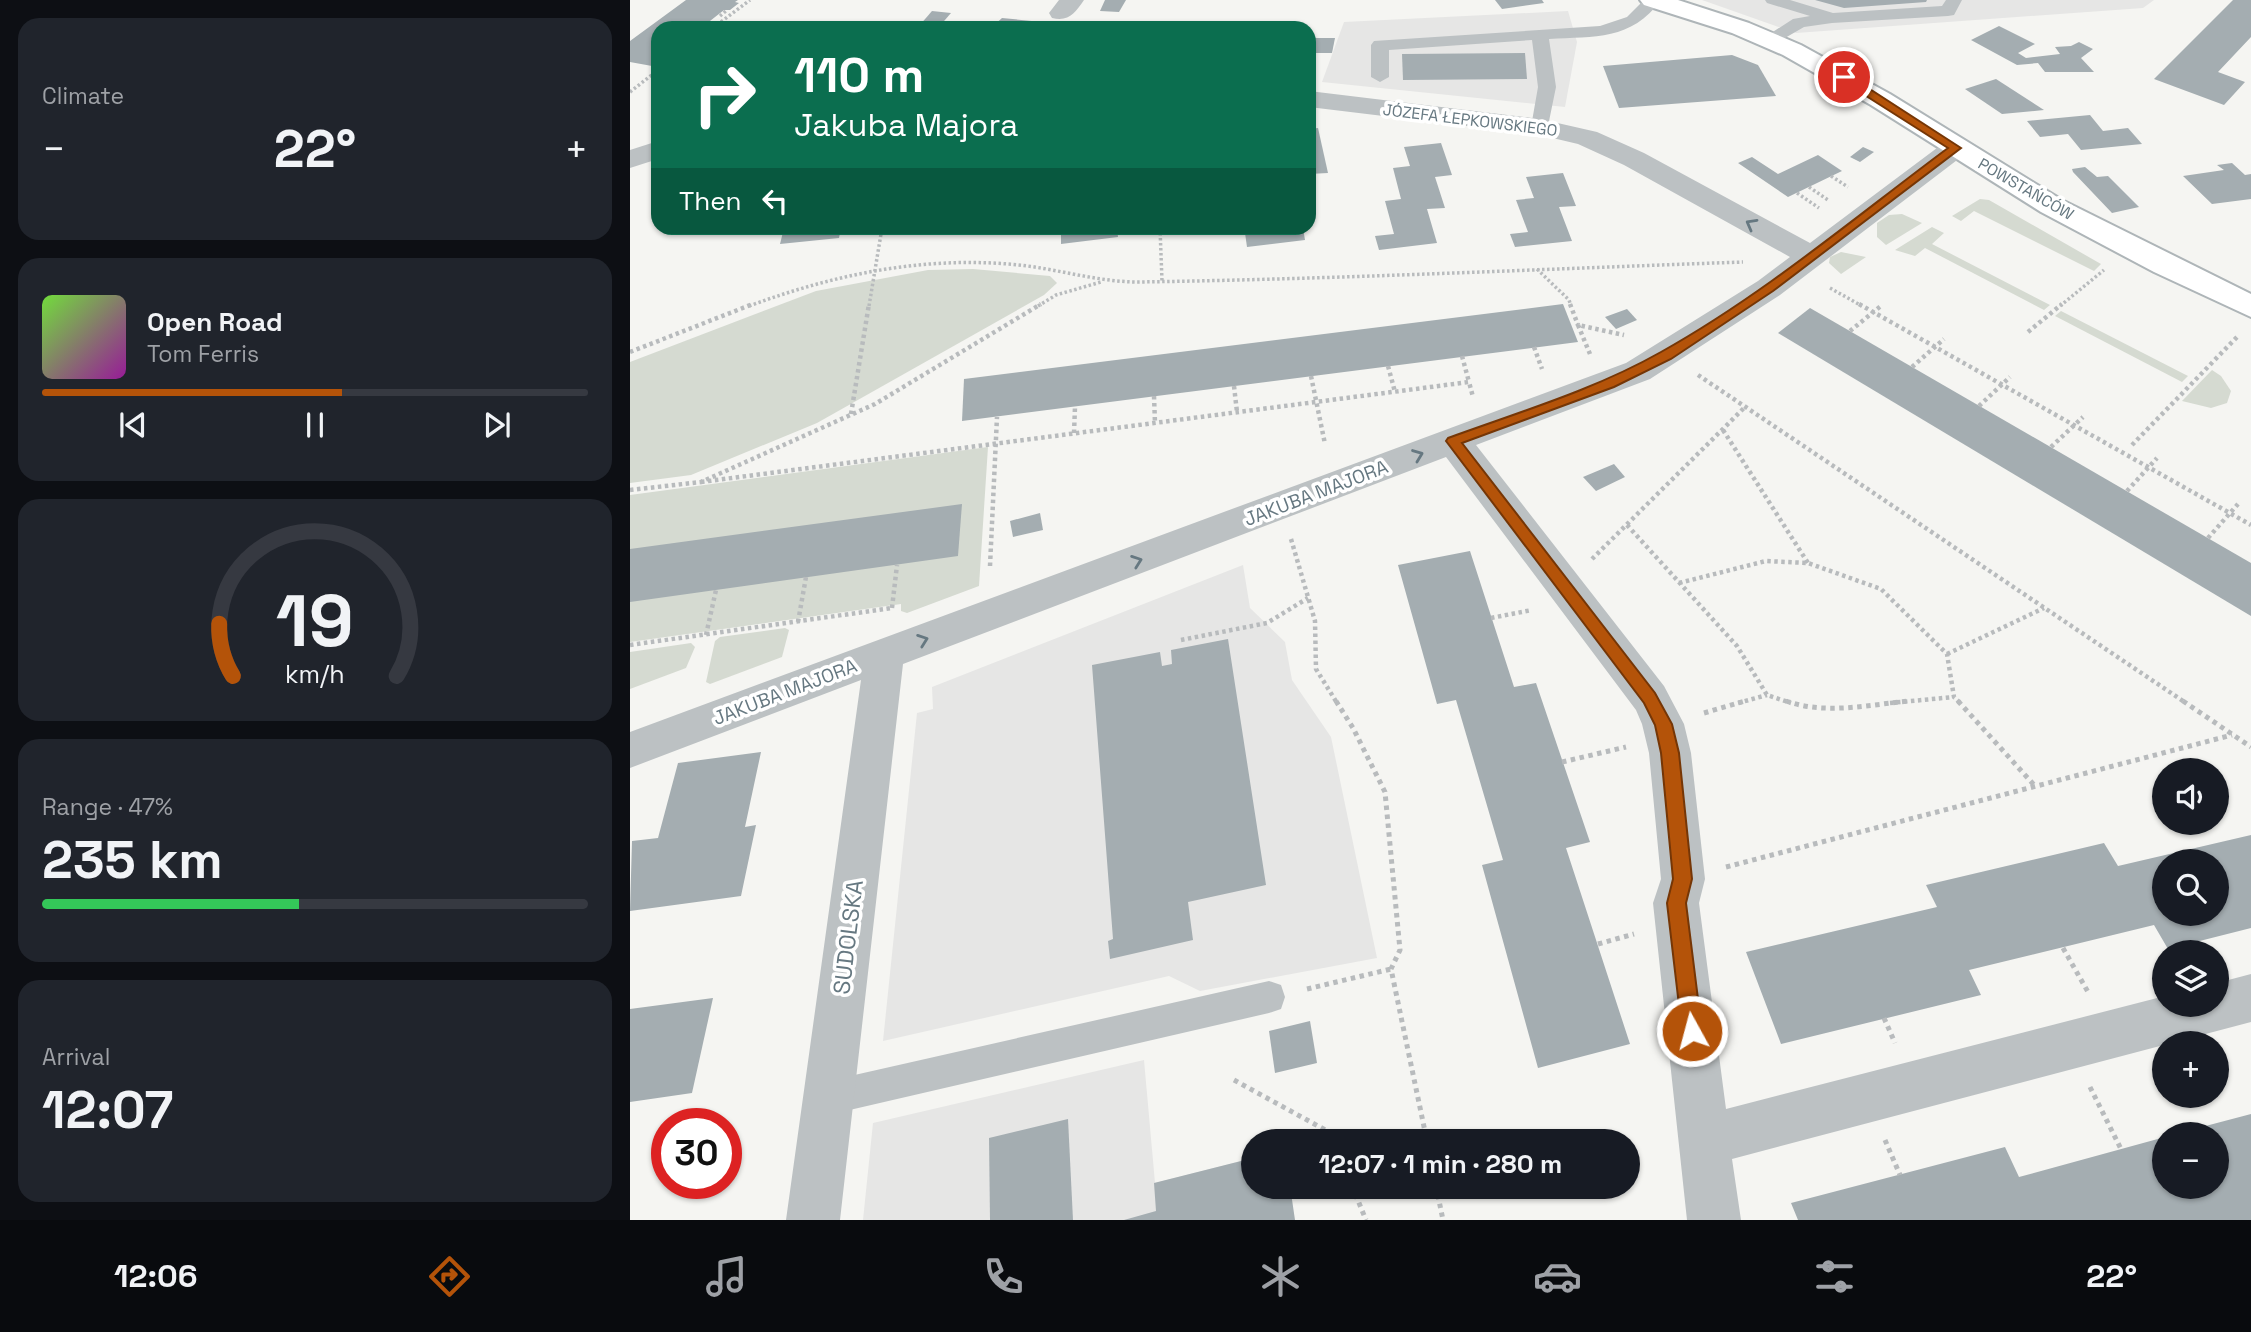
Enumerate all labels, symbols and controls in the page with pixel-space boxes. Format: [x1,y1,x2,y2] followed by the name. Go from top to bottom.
[794,44,924,106] text: 110 m
[1814,47,1874,107] pin
[679,49,770,140] icon: right
[1825,58,1863,96] icon: arrive
[42,81,124,111] text: Climate
[1382,99,1558,141] street label: JÓZEFA ŁEPKOWSKIEGO
[794,105,1018,145] text: Jakuba Majora
[274,116,356,182] text: 22°
[42,125,66,173] text: −
[564,125,588,173] text: +
[1974,153,2078,225] street label: POWSTAŃCÓW
[756,182,794,220] icon: left
[679,184,742,218] text: Then
[1746,218,1758,232] one-way arrow
[147,305,283,339] text: Open Road
[147,339,259,369] text: Tom Ferris
[114,406,152,444] icon: previous
[296,406,334,444] icon: pause
[478,406,516,444] icon: next
[1412,449,1424,463] one-way arrow
[1241,454,1391,532] street label: JAKUBA MAJORA
[1130,555,1142,569] one-way arrow
[276,574,354,667] text: 19
[917,634,929,648] one-way arrow
[710,653,860,731] street label: JAKUBA MAJORA
[285,658,345,690] text: km/h
[2152,758,2229,1199] map controls
[2152,758,2229,835] button: sound
[42,792,173,822] text: Range · 47%
[42,827,223,893] text: 235 km
[2152,849,2229,926] button: search
[826,878,870,996] street label: SUDOLSKA
[2152,940,2229,1017] button: layers
[1655,994,1729,1068] position arrow
[2152,1031,2229,1108] button: +
[42,1042,110,1072] text: Arrival
[42,1077,173,1143] text: 12:07
[651,1108,742,1199] speed limit sign: 30
[2152,1122,2229,1199] button: −
[1319,1147,1562,1181] text: 12:07 · 1 min · 280 m
[425,1252,474,1301] icon: directions
[702,1252,751,1301] icon: music
[979,1252,1028,1301] icon: phone
[1256,1252,1305,1301] icon: climate
[1533,1252,1582,1301] icon: car
[1810,1252,1859,1301] icon: filters
[114,1256,197,1296] text: 12:06
[2086,1256,2137,1296] text: 22°

